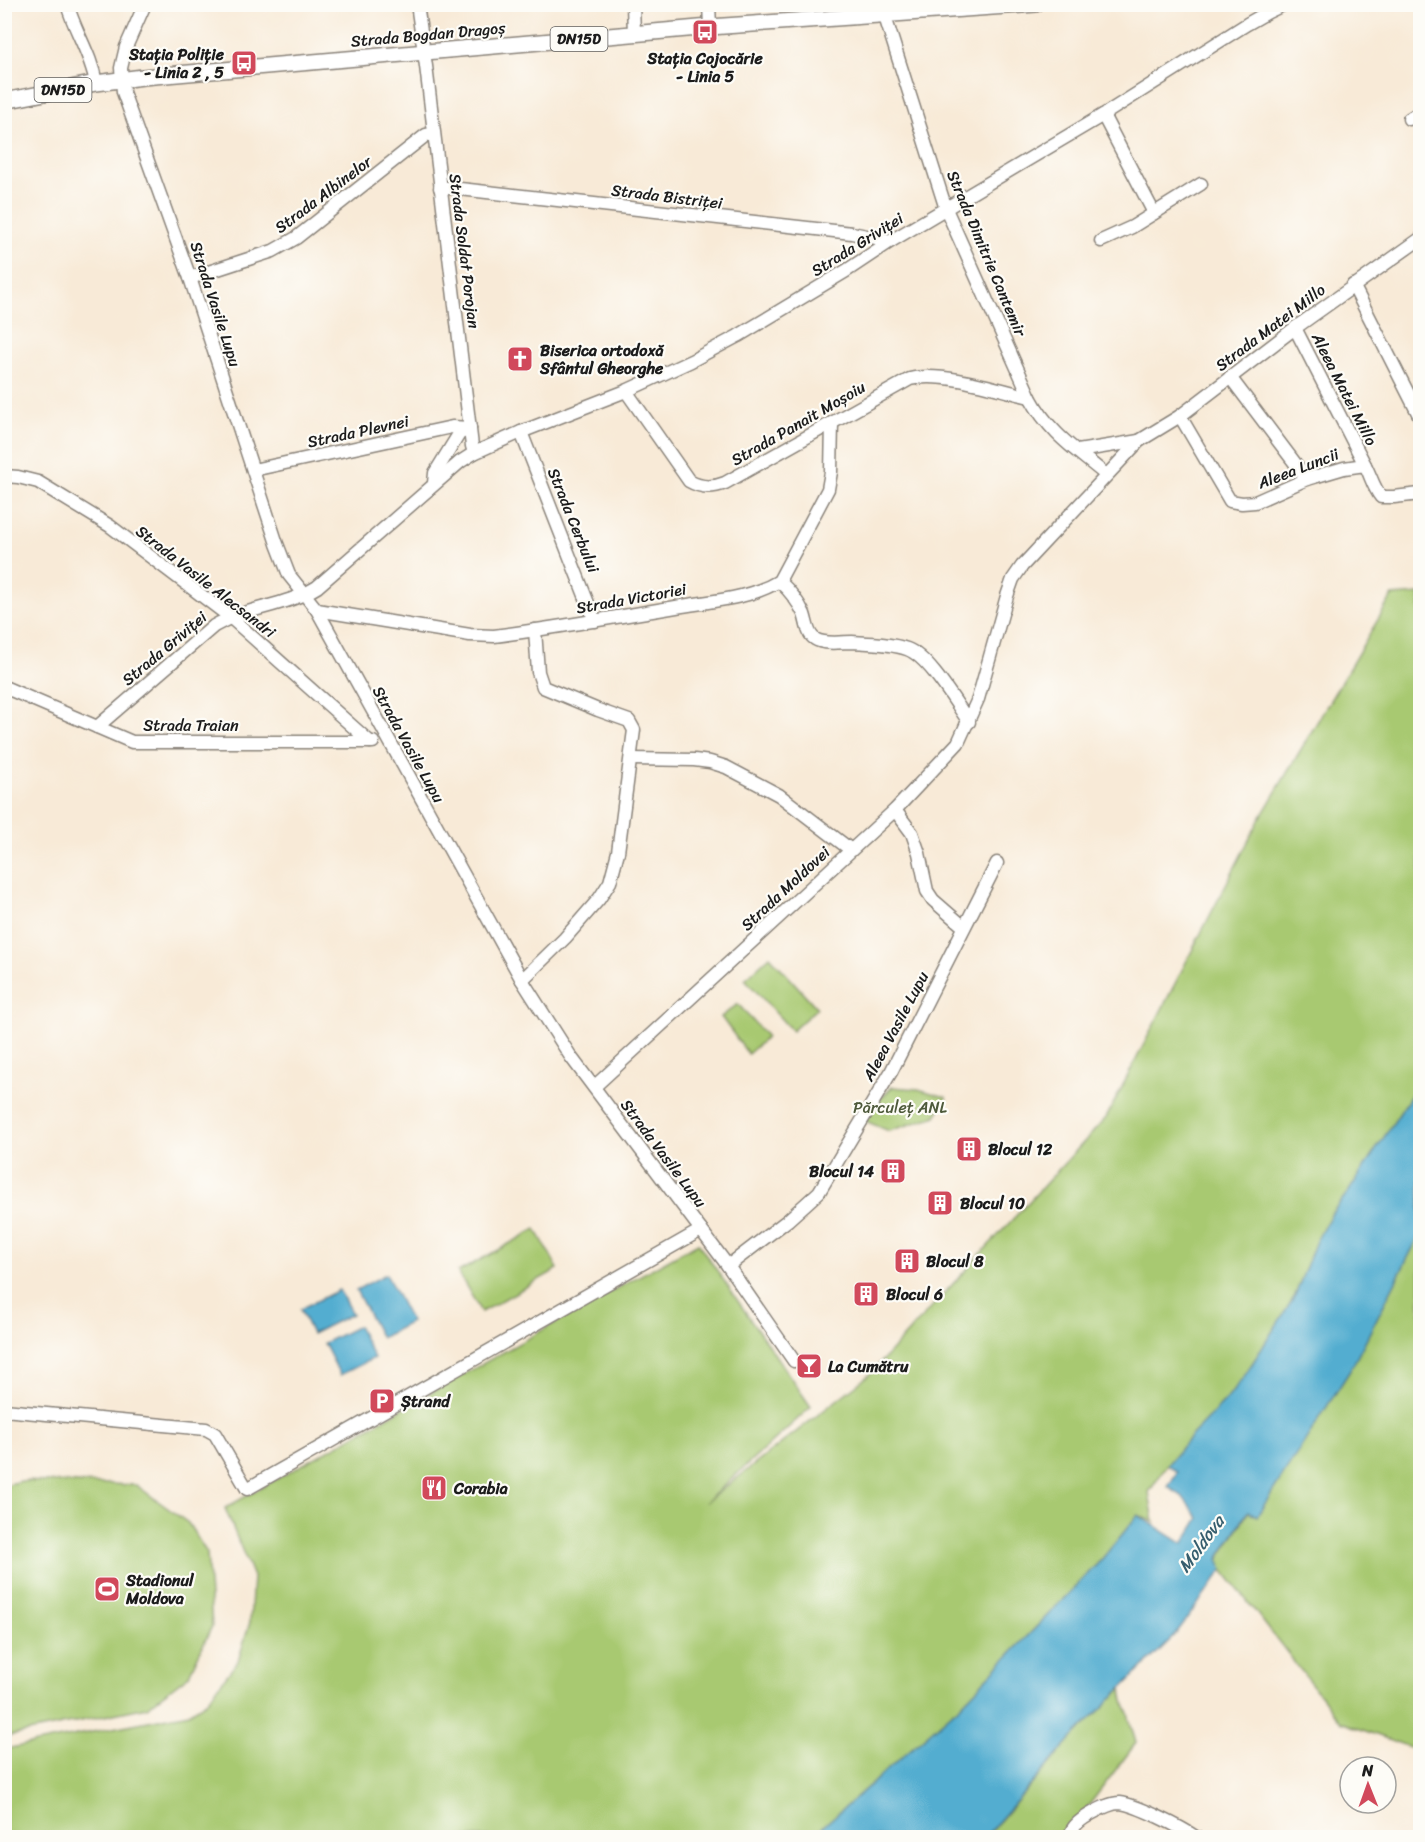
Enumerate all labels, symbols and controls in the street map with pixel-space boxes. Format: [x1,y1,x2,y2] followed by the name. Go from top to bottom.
[349,13,507,56] street label: Strada Bogdan Dragoș
[690,17,720,47] bus stop icon: Stația Cojocărie - Linia 5
[550,27,608,51] road number: DN15D
[128,40,225,87] place label: Stația Poliție - Linia 2 , 5
[646,44,763,91] place label: Stația Cojocărie - Linia 5
[229,48,259,78] bus stop icon: Stația Poliție - Linia 2 , 5
[34,78,92,102] road number: DN15D
[268,147,380,241] street label: Strada Albinelor
[938,166,1035,342] street label: Strada Dimitrie Cantemir
[441,172,488,331] street label: Strada Soldat Porojan
[610,175,725,218] street label: Strada Bistriței
[805,204,910,284] street label: Strada Griviței
[182,238,250,371] street label: Strada Vasile Lupu
[1209,276,1332,379] street label: Strada Matei Millo
[1303,327,1386,451] street label: Aleea Matei Millo
[539,336,665,383] place label: Biserica ortodoxă Sfântul Gheorghe
[505,344,535,374] church icon: Biserica ortodoxă Sfântul Gheorghe
[725,373,872,474] street label: Strada Panait Moșoiu
[305,406,412,456] street label: Strada Plevnei
[1252,439,1344,498] street label: Aleea Luncii
[539,463,608,578] street label: Strada Cerbului
[129,517,283,646] street label: Strada Vasile Alecsandri
[574,574,689,622] street label: Strada Victoriei
[115,603,214,693] street label: Strada Griviței
[364,680,453,809] street label: Strada Vasile Lupu
[143,711,239,740] street label: Strada Traian
[734,838,838,938] street label: Strada Moldovei
[854,965,937,1087] street label: Aleea Vasile Lupu
[613,1093,715,1214] street label: Strada Vasile Lupu
[853,1093,947,1122] park label: Părculeț ANL
[954,1134,984,1164] building icon: Blocul 12
[988,1135,1053,1164] place label: Blocul 12
[878,1156,908,1186] building icon: Blocul 14
[809,1157,874,1186] place label: Blocul 14
[925,1188,955,1218] building icon: Blocul 10
[960,1189,1025,1218] place label: Blocul 10
[892,1246,922,1276] building icon: Blocul 8
[926,1247,984,1276] place label: Blocul 8
[851,1279,881,1309] building icon: Blocul 6
[886,1280,943,1309] place label: Blocul 6
[794,1351,824,1381] bar icon: La Cumătru
[828,1352,909,1381] place label: La Cumătru
[367,1386,397,1416] parking icon: Ștrand
[400,1387,451,1416] place label: Ștrand
[419,1473,449,1503] restaurant icon: Corabia
[453,1474,508,1503] place label: Corabia
[1169,1507,1234,1580] water label: Moldova
[125,1566,195,1613] place label: Stadionul Moldova
[92,1574,122,1604] sports icon: Stadionul Moldova
[1338,1755,1398,1815] north arrow
[1361,1756,1374,1785] text: N

